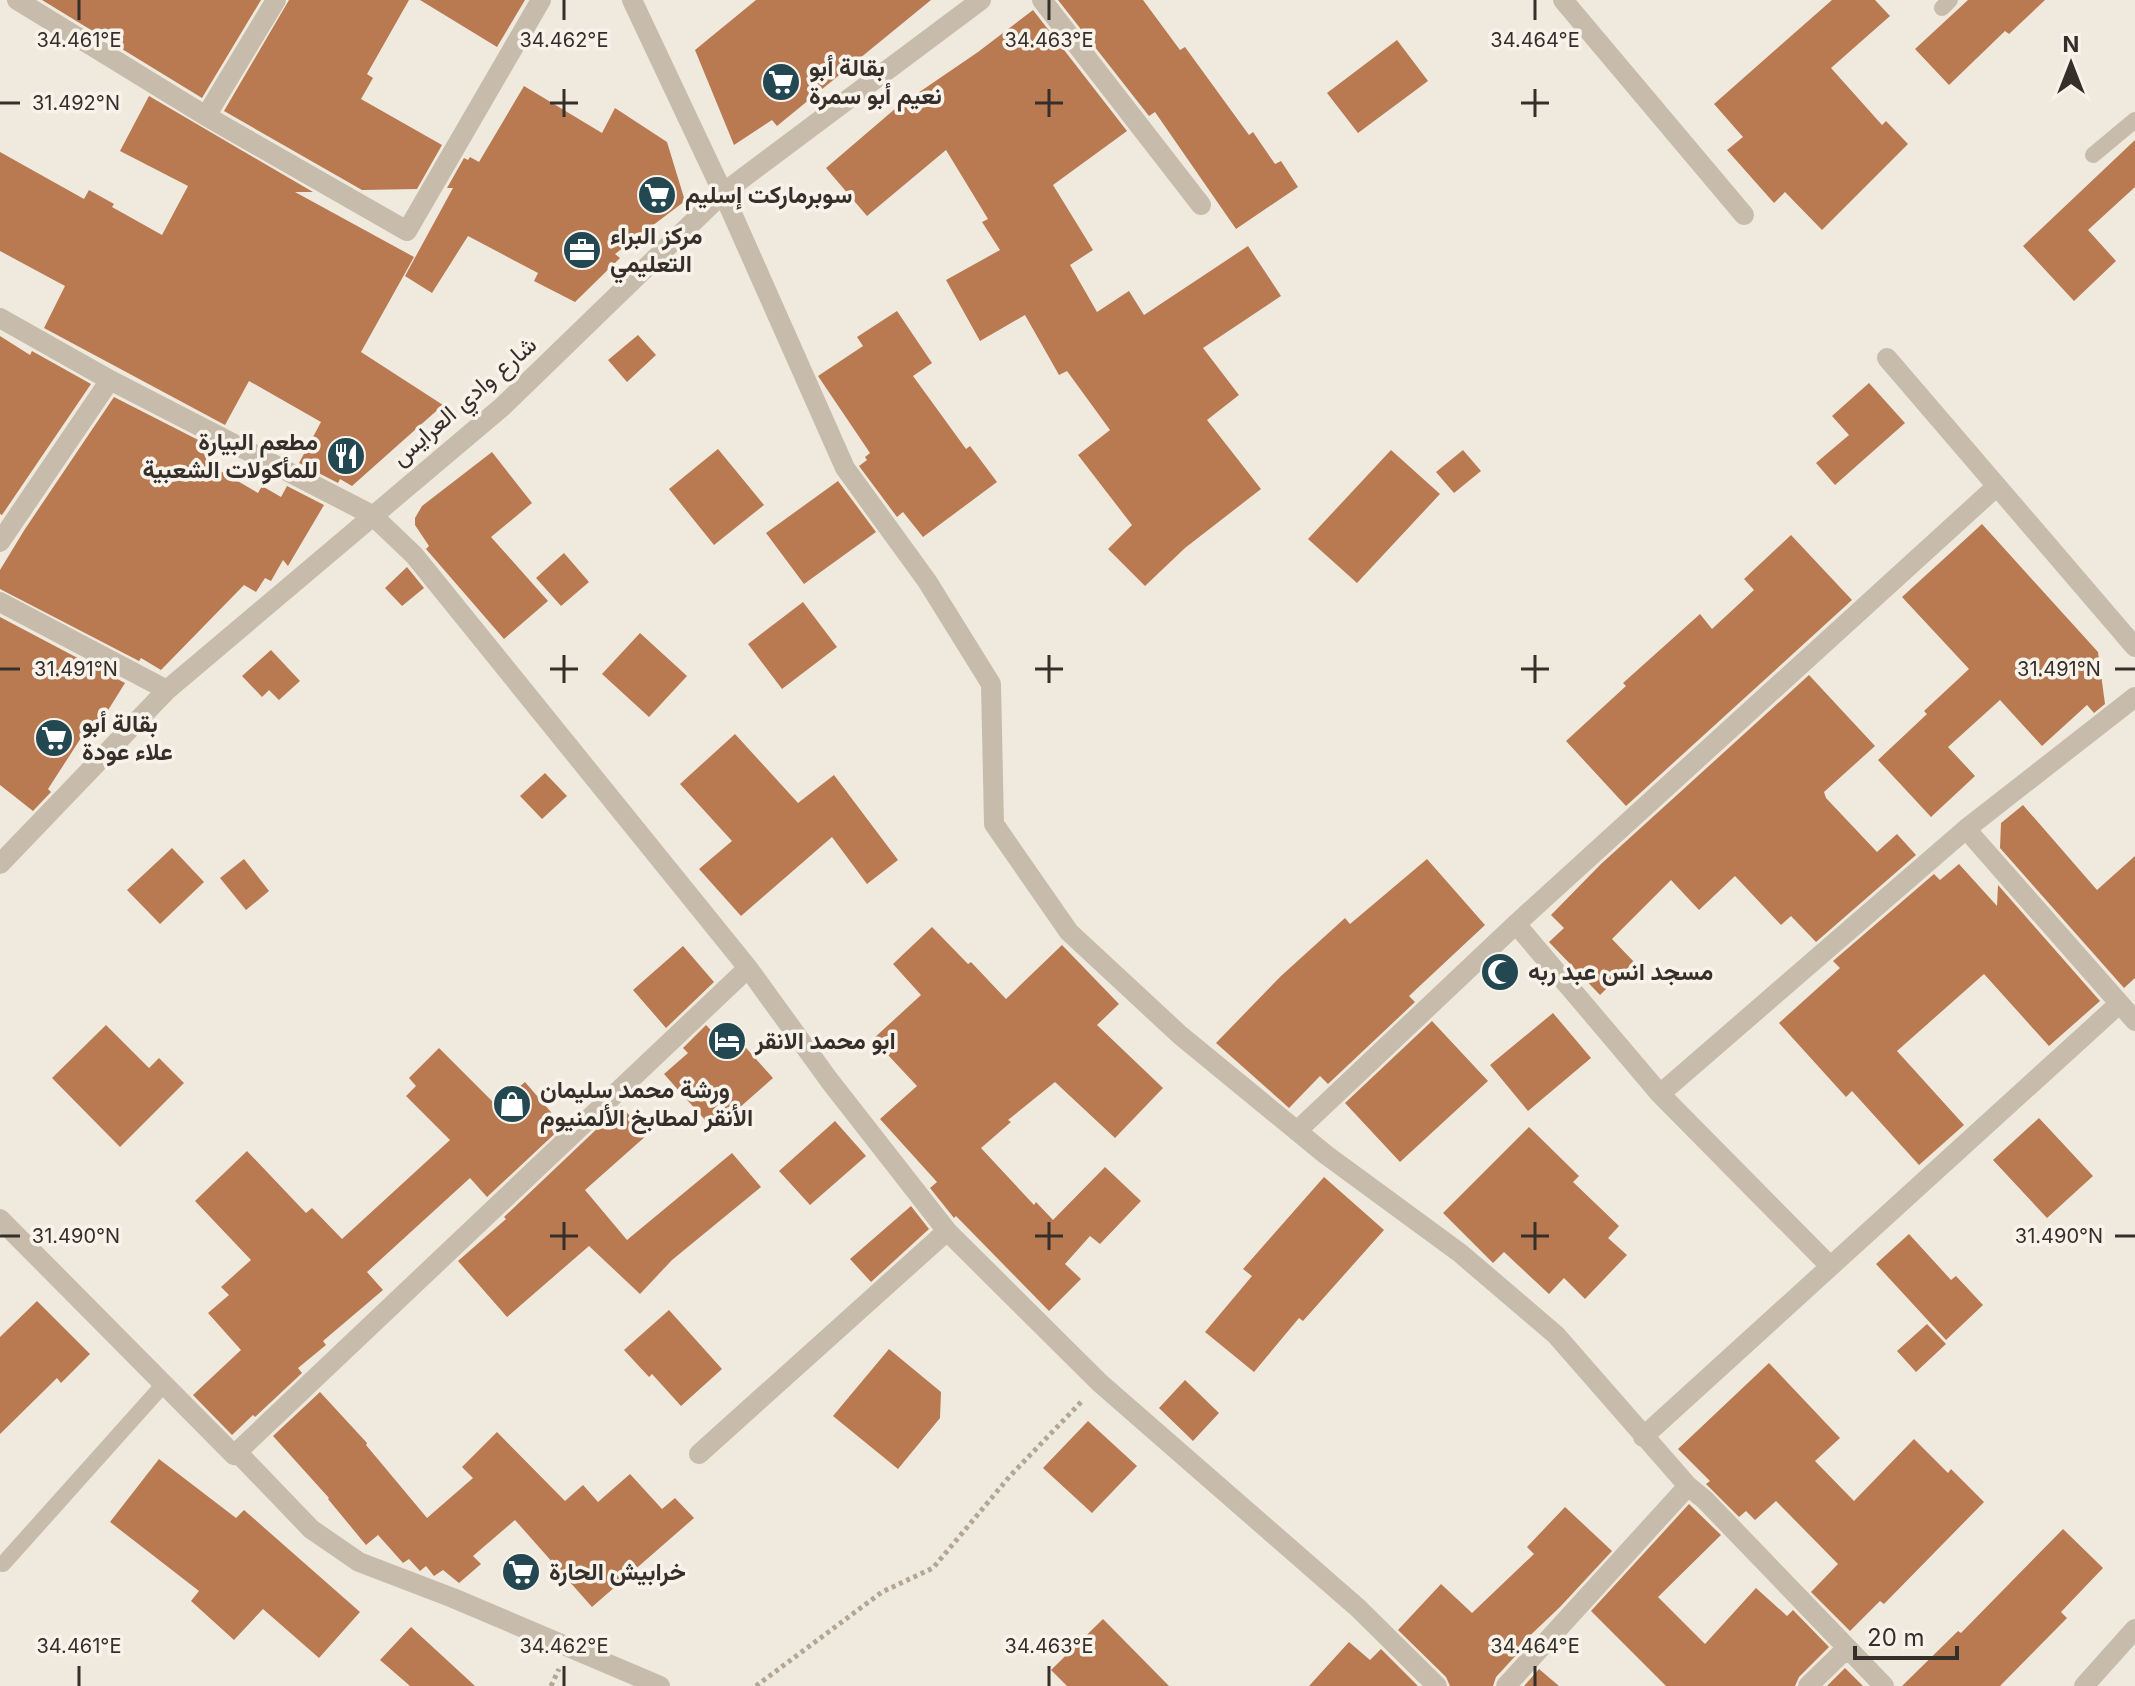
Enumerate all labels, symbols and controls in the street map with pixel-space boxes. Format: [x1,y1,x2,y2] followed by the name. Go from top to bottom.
[2031,24,2111,104] north arrow
[37,28,121,52] text: 34.461°E
[519,28,609,52] text: 34.462°E
[1005,28,1093,52] text: 34.463°E
[1490,28,1580,52] text: 34.464°E
[2063,31,2079,57] text: N
[809,53,942,112] place label: بقالة أبو نعيم أبو سمرة
[760,61,802,103] supermarket icon: بقالة أبو نعيم أبو سمرة
[32,91,120,115] text: 31.492°N
[636,174,678,216] supermarket icon: سوبرماركت إسليم
[685,180,852,211] place label: سوبرماركت إسليم
[610,221,703,284] place label: مركز البراء التعليمي
[561,229,603,271] office icon: مركز البراء التعليمي
[385,330,546,475] street label: شارع وادي العرايس
[142,427,318,485] place label: مطعم البيارة للمأكولات الشعبية
[325,435,367,477] restaurant icon: مطعم البيارة للمأكولات الشعبية
[34,657,118,681] text: 31.491°N
[2017,657,2101,681] text: 31.491°N
[82,709,173,767] place label: بقالة أبو علاء عودة
[33,717,75,759] supermarket icon: بقالة أبو علاء عودة
[1479,951,1521,993] mosque icon: مسجد انس عبد ربه
[1528,957,1713,987] place label: مسجد انس عبد ربه
[706,1020,748,1062] hotel icon: ابو محمد الانقر
[754,1026,896,1056] place label: ابو محمد الانقر
[540,1075,753,1135] place label: ورشة محمد سليمان الأنقر لمطابخ الألمنيوم
[491,1083,533,1125] shop icon: ورشة محمد سليمان الأنقر لمطابخ الألمنيوم
[32,1224,120,1248] text: 31.490°N
[2015,1224,2103,1248] text: 31.490°N
[500,1551,542,1593] supermarket icon: خرابيش الحارة
[549,1557,686,1587] place label: خرابيش الحارة
[1855,1610,1957,1660] scale bar
[1867,1623,1925,1652] text: 20 m
[37,1634,121,1658] text: 34.461°E
[519,1634,609,1658] text: 34.462°E
[1005,1634,1093,1658] text: 34.463°E
[1490,1634,1580,1658] text: 34.464°E

